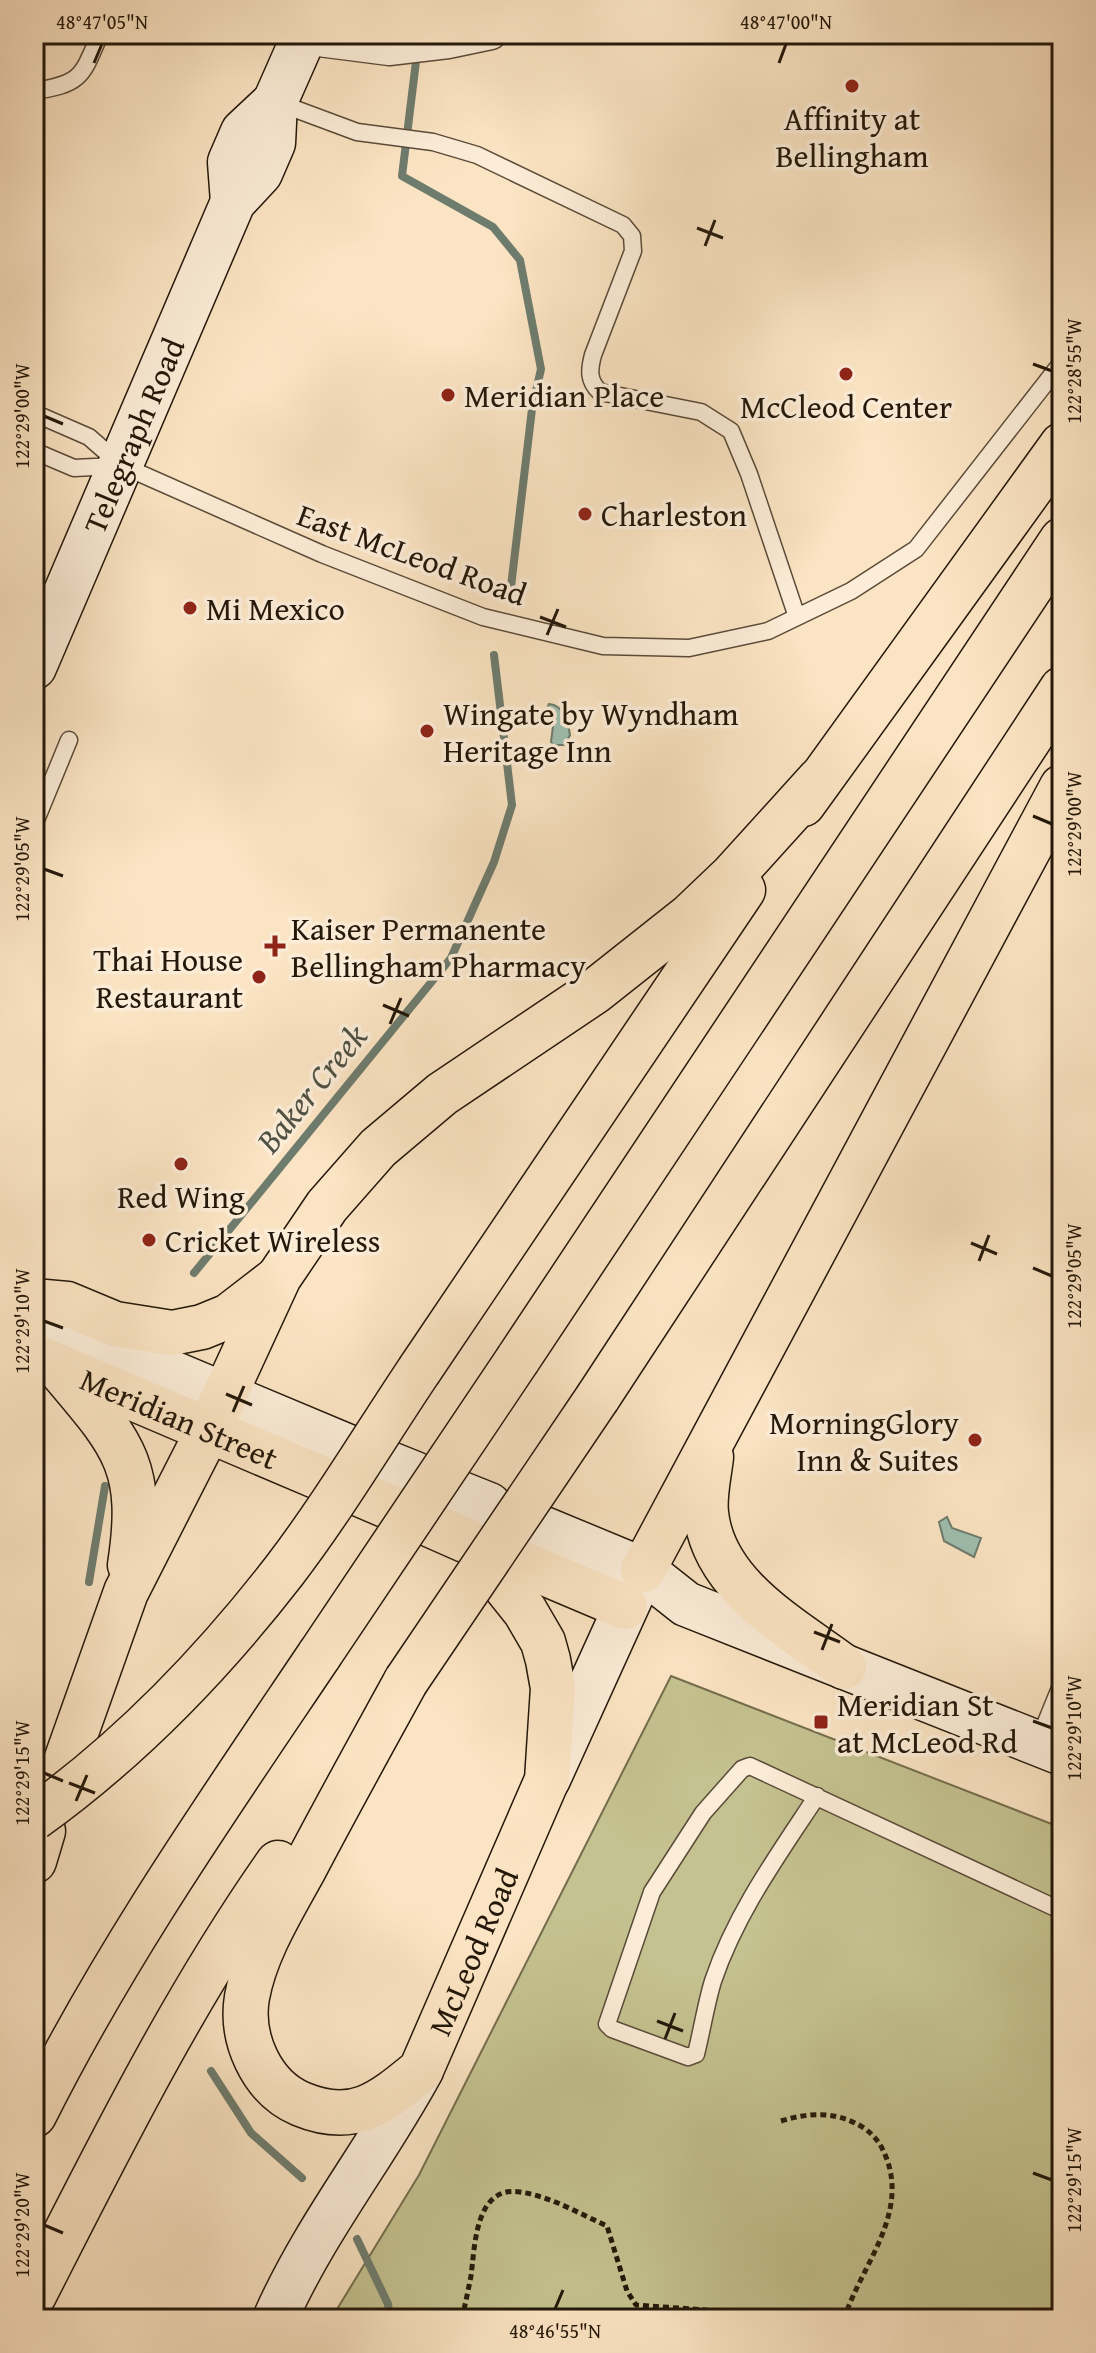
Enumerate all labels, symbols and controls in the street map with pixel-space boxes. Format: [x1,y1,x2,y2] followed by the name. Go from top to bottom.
[56,7,148,36] text: 48°47'05"N
[740,7,832,36] text: 48°47'00"N
[843,77,861,95] marker: Affinity at Bellingham
[775,95,929,179] place label: Affinity at Bellingham
[1059,318,1088,424] text: 122°28'55"W
[70,330,196,541] street label: Telegraph Road
[7,363,36,469] text: 122°29'00"W
[837,365,855,383] marker: McCleod Center
[464,372,664,419] place label: Meridian Place
[740,383,952,430] place label: McCleod Center
[439,386,457,404] marker: Meridian Place
[291,491,533,617] street label: East McLeod Road
[601,491,747,538] place label: Charleston
[576,505,594,523] marker: Charleston
[206,585,345,632] place label: Mi Mexico
[181,599,199,617] marker: Mi Mexico
[443,690,739,774] place label: Wingate by Wyndham Heritage Inn
[418,722,436,740] marker: Wingate by Wyndham Heritage Inn
[1059,771,1088,877] text: 122°29'00"W
[7,816,36,922] text: 122°29'05"W
[291,905,586,989] place label: Kaiser Permanente Bellingham Pharmacy
[93,936,243,1020] place label: Thai House Restaurant
[266,937,284,955] marker: Kaiser Permanente Bellingham Pharmacy
[250,968,268,986] marker: Thai House Restaurant
[243,1013,378,1164] water label: Baker Creek
[172,1155,190,1173] marker: Red Wing
[117,1173,245,1220] place label: Red Wing
[165,1217,381,1264] place label: Cricket Wireless
[1059,1223,1088,1329] text: 122°29'05"W
[140,1231,158,1249] marker: Cricket Wireless
[7,1268,36,1374] text: 122°29'10"W
[73,1355,285,1481] street label: Meridian Street
[769,1399,959,1483] place label: MorningGlory Inn & Suites
[966,1431,984,1449] marker: MorningGlory Inn & Suites
[1059,1675,1088,1781] text: 122°29'10"W
[837,1681,1017,1765] place label: Meridian St at McLeod Rd
[812,1713,830,1731] marker: Meridian St at McLeod Rd
[7,1720,36,1826] text: 122°29'15"W
[415,1860,530,2043] street label: McLeod Road
[1059,2127,1088,2233] text: 122°29'15"W
[7,2172,36,2278] text: 122°29'20"W
[509,2316,601,2345] text: 48°46'55"N

